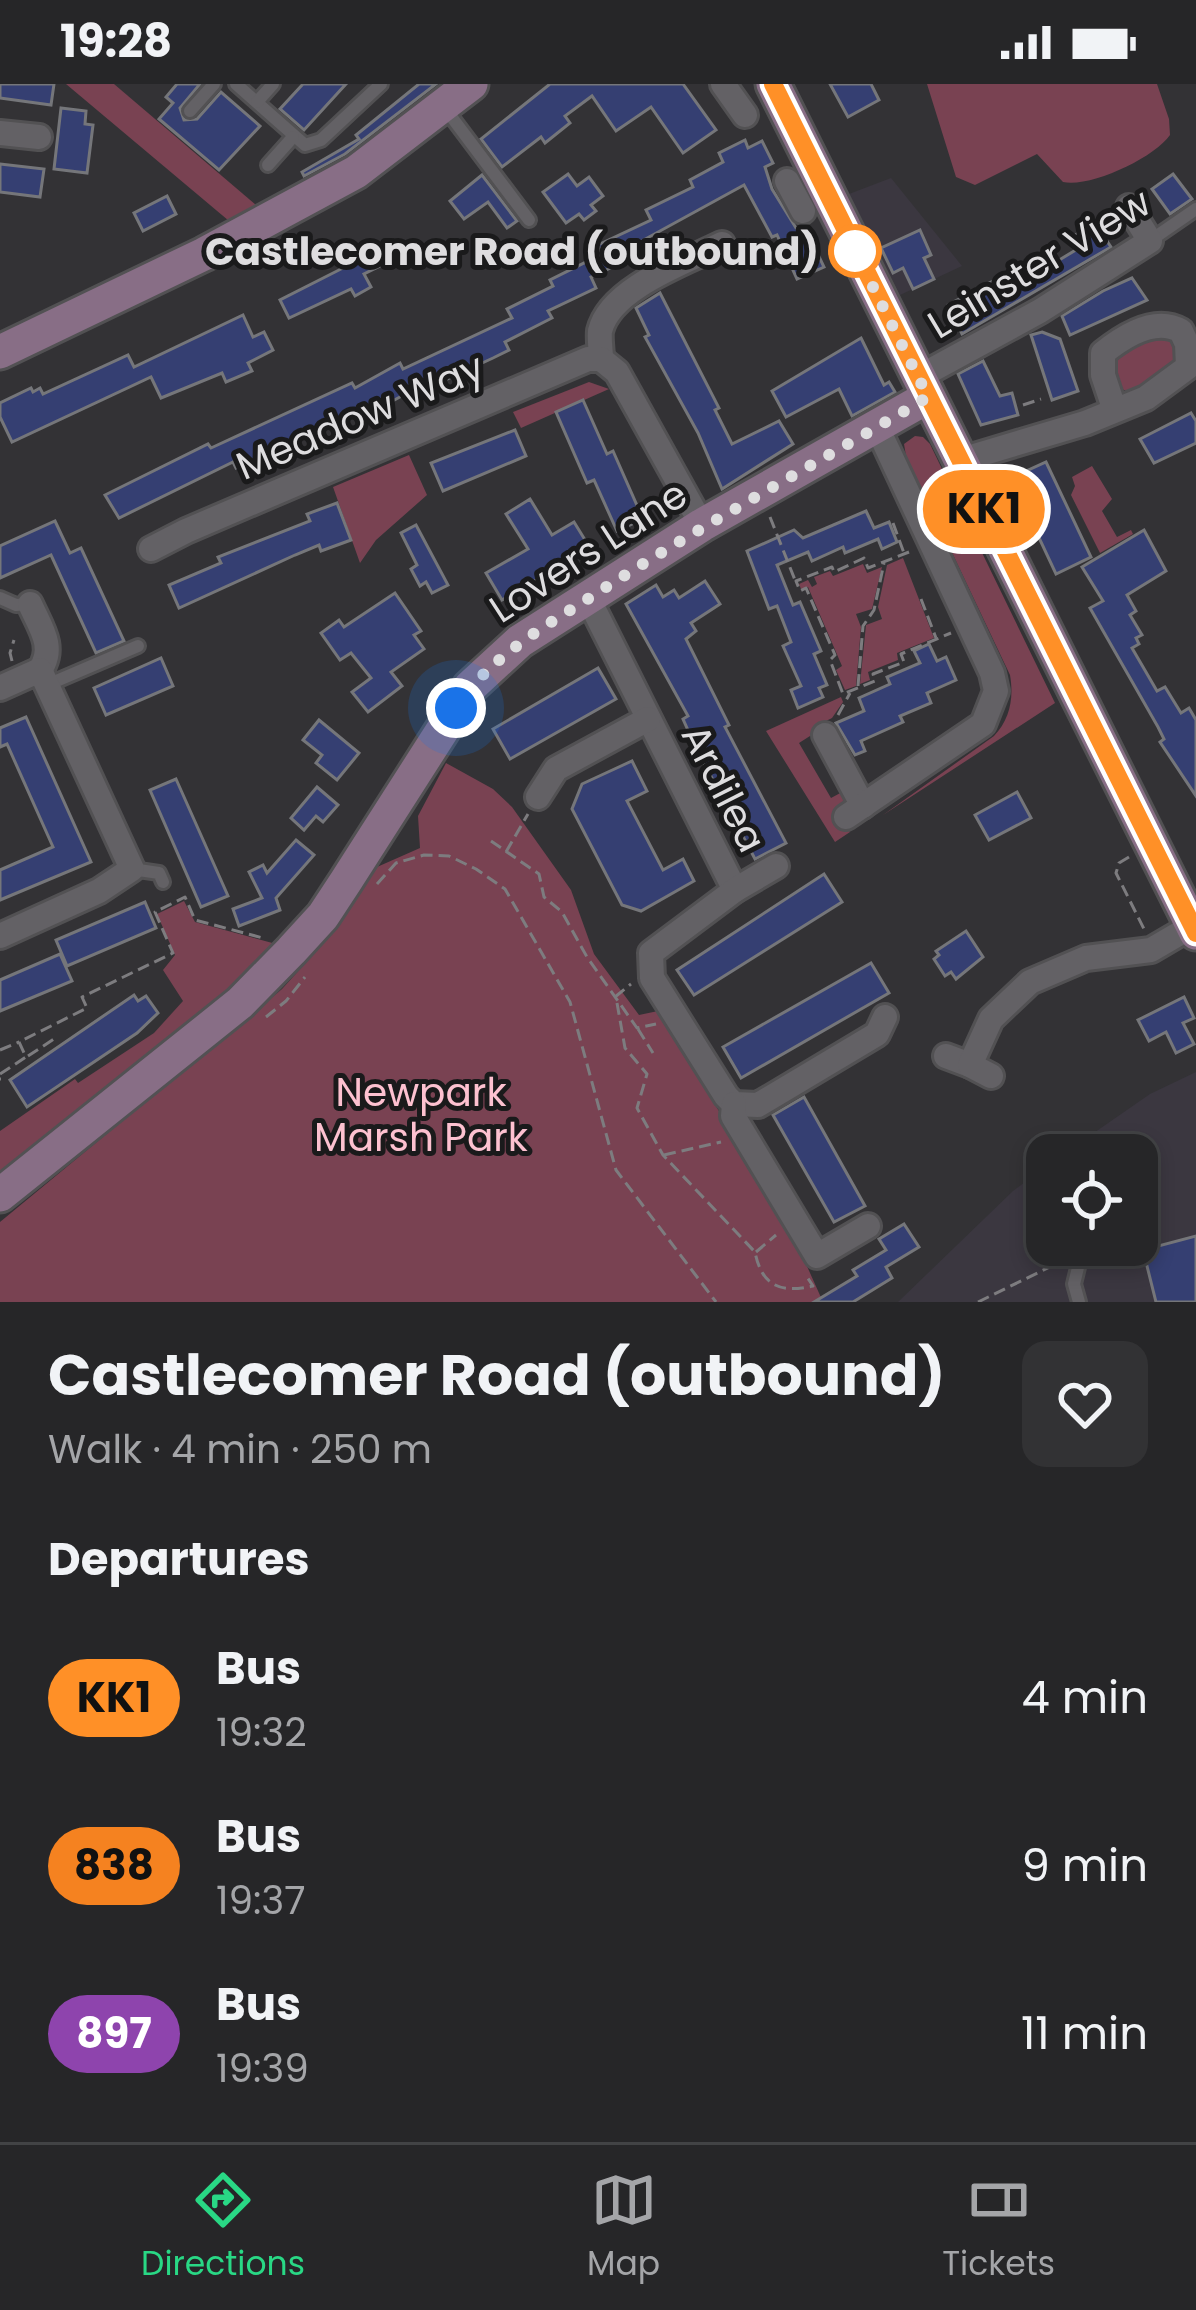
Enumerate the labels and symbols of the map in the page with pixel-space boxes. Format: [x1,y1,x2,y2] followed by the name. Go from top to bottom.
[917,175,1161,352] street label: Leinster View
[205,224,819,279] place label: Castlecomer Road (outbound)
[830,226,880,276] marker: Castlecomer Road (outbound)
[228,340,493,493] street label: Meadow Way
[479,467,698,636] street label: Lovers Lane
[915,470,1053,548] line badge: KK1
[426,678,486,738] your location
[668,715,779,862] street label: Ardilea
[314,1065,528,1165] park label: Newpark Marsh Park

